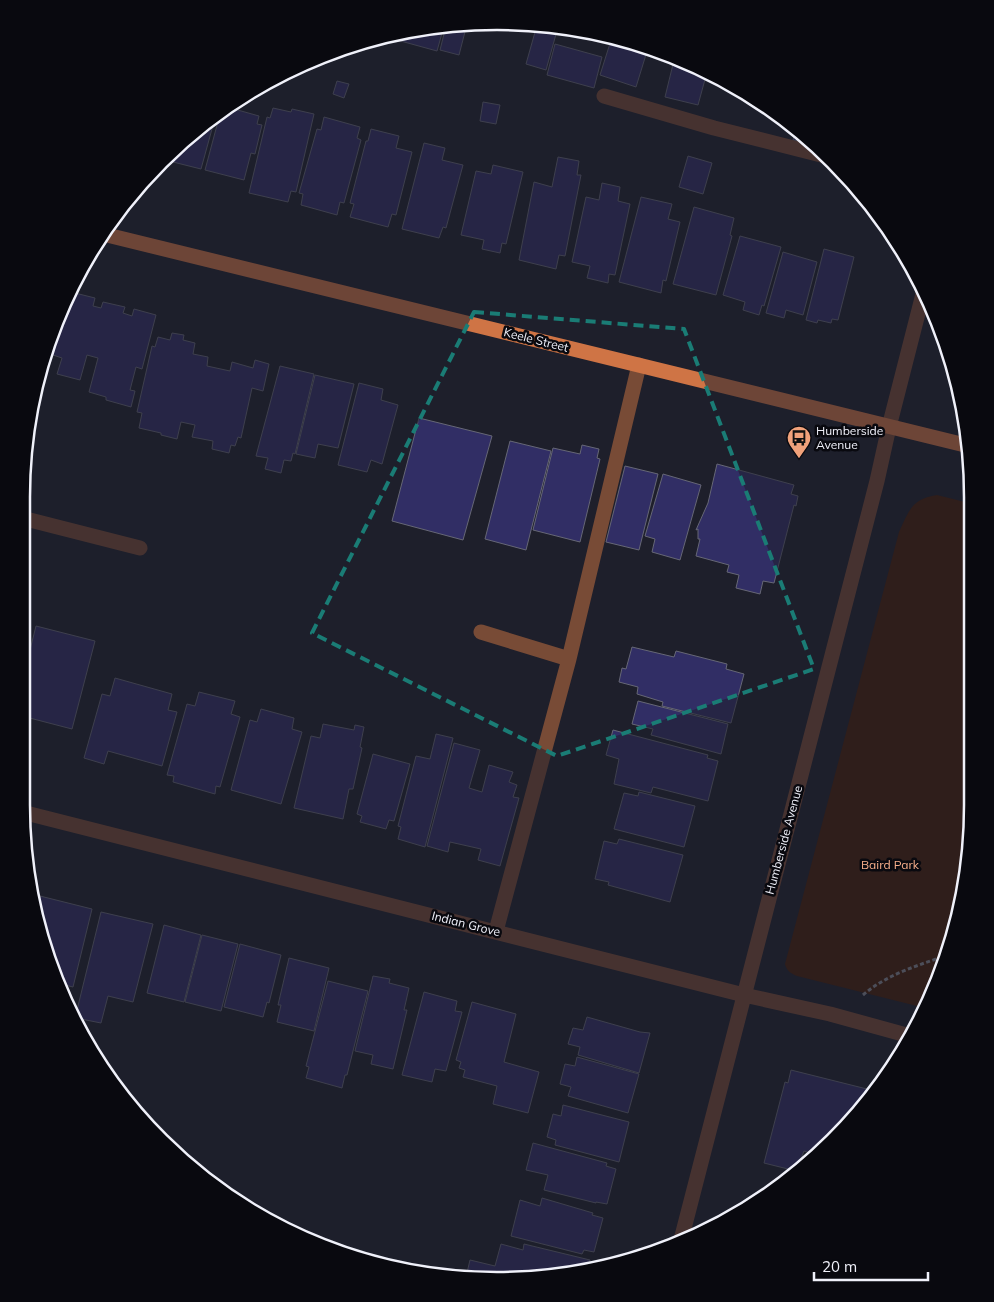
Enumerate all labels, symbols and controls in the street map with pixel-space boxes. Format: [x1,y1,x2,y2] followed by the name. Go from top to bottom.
[502,324,570,355] street label: Keele Street
[816,423,883,452] place label: Humberside Avenue
[786,425,812,459] bus stop icon: Humberside Avenue
[762,784,805,896] street label: Humberside Avenue
[861,857,920,872] park label: Baird Park
[430,908,502,939] street label: Indian Grove
[814,1250,928,1282] scale bar
[822,1257,857,1276] text: 20 m

